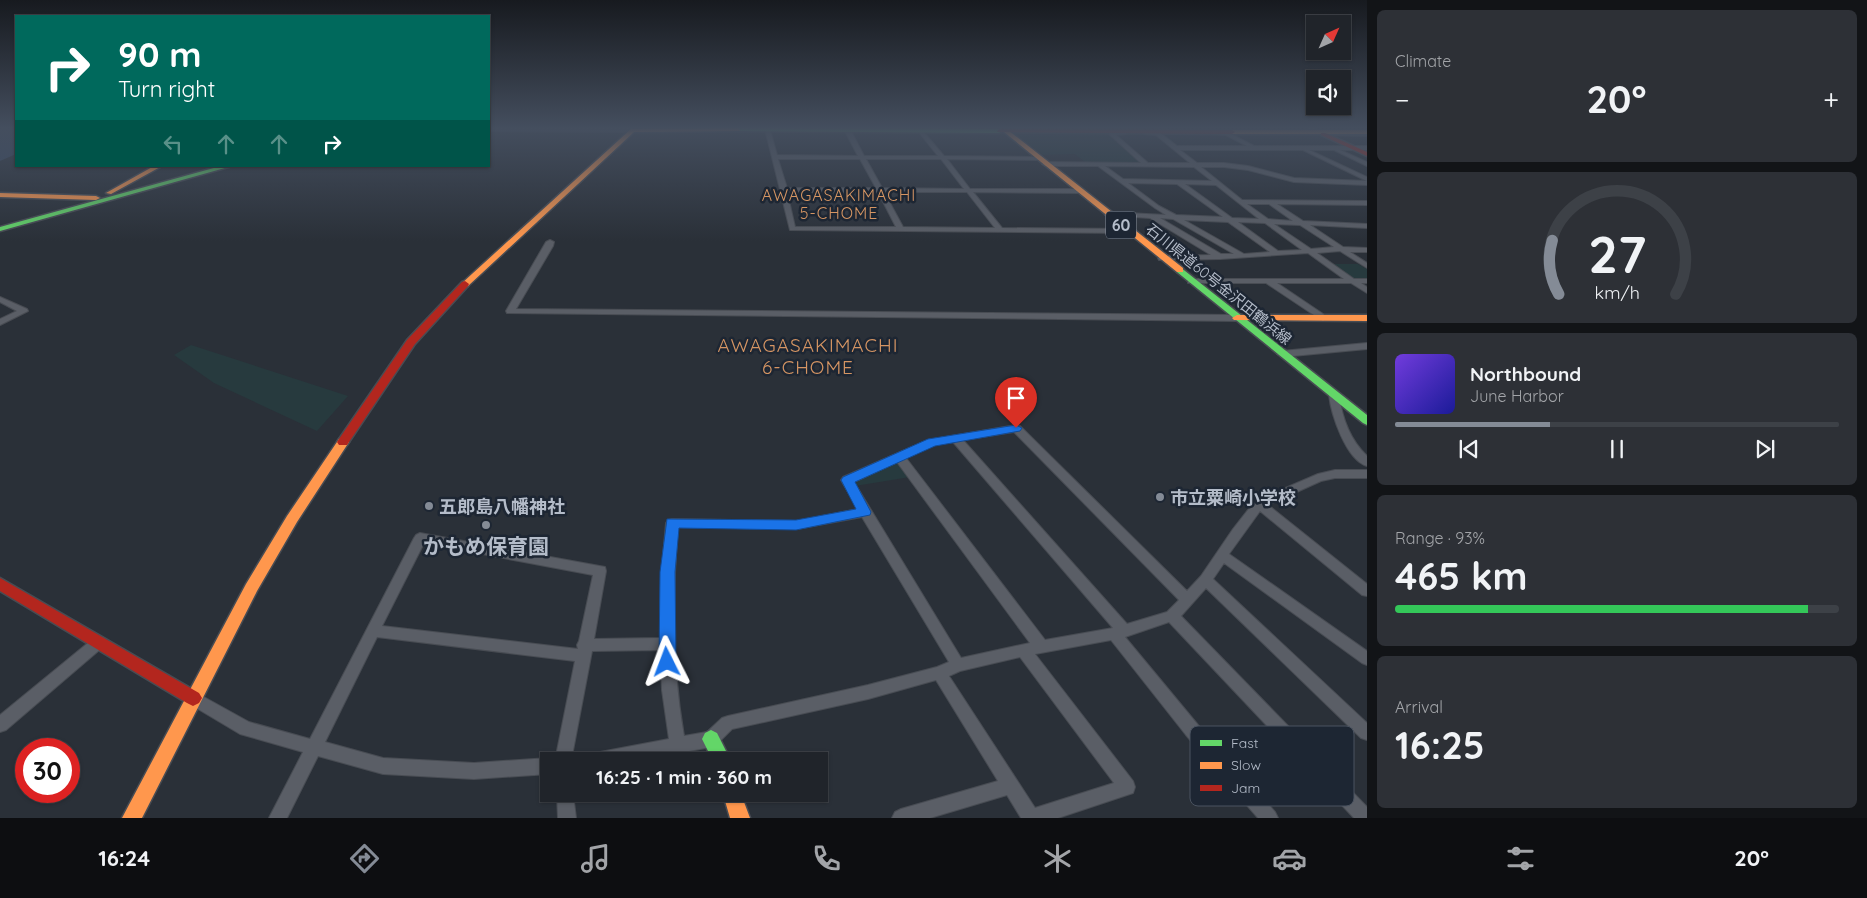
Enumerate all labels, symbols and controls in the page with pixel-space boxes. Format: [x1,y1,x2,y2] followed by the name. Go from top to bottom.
[1306,15,1351,60] north arrow
[1306,15,1351,115] map controls
[118,32,201,76] text: 90 m
[35,35,100,100] icon: right
[1395,51,1451,71] text: Climate
[1306,70,1351,115] button: sound
[118,75,215,103] text: Turn right
[1586,75,1646,123] text: 20°
[1395,82,1410,117] text: −
[1823,82,1839,117] text: +
[159,130,187,158] icon: left
[212,130,240,158] icon: ahead
[265,130,293,158] icon: ahead
[318,130,346,158] icon: right
[762,185,916,223] district label: AWAGASAKIMACHI 5-CHOME
[1106,212,1136,238] road number: 60
[1142,219,1296,349] street label: 石川県道60号金沢田鶴浜線
[1588,221,1646,286] text: 27
[1594,281,1640,303] text: km/h
[718,333,898,379] district label: AWAGASAKIMACHI 6-CHOME
[1470,362,1581,386] text: Northbound
[995,377,1037,428] pin
[1002,384,1030,412] icon: arrive
[1470,386,1564,406] text: June Harbor
[1455,435,1483,463] icon: previous
[1603,435,1631,463] icon: pause
[1751,435,1779,463] icon: next
[1170,486,1296,509] place label: 市立粟崎小学校
[1154,491,1166,503] marker: 市立粟崎小学校
[439,495,565,518] place label: 五郎島八幡神社
[423,500,435,512] marker: 五郎島八幡神社
[480,519,492,531] marker: かもめ保育園
[1395,528,1485,548] text: Range · 93%
[423,533,549,559] place label: かもめ保育園
[1395,552,1528,600] text: 465 km
[640,635,692,687] position arrow
[1395,697,1443,717] text: Arrival
[1395,721,1485,769] text: 16:25
[1190,726,1354,806] legend
[1231,734,1259,752] text: Fast
[15,738,80,803] speed limit sign: 30
[1231,756,1261,774] text: Slow
[596,765,772,789] text: 16:25 · 1 min · 360 m
[1231,779,1260,797] text: Jam
[347,841,382,876] icon: directions
[578,841,613,876] icon: music
[809,841,844,876] icon: phone
[1040,841,1075,876] icon: climate
[1272,841,1307,876] icon: car
[1503,841,1538,876] icon: filters
[98,844,150,872] text: 16:24
[1734,844,1769,872] text: 20°

